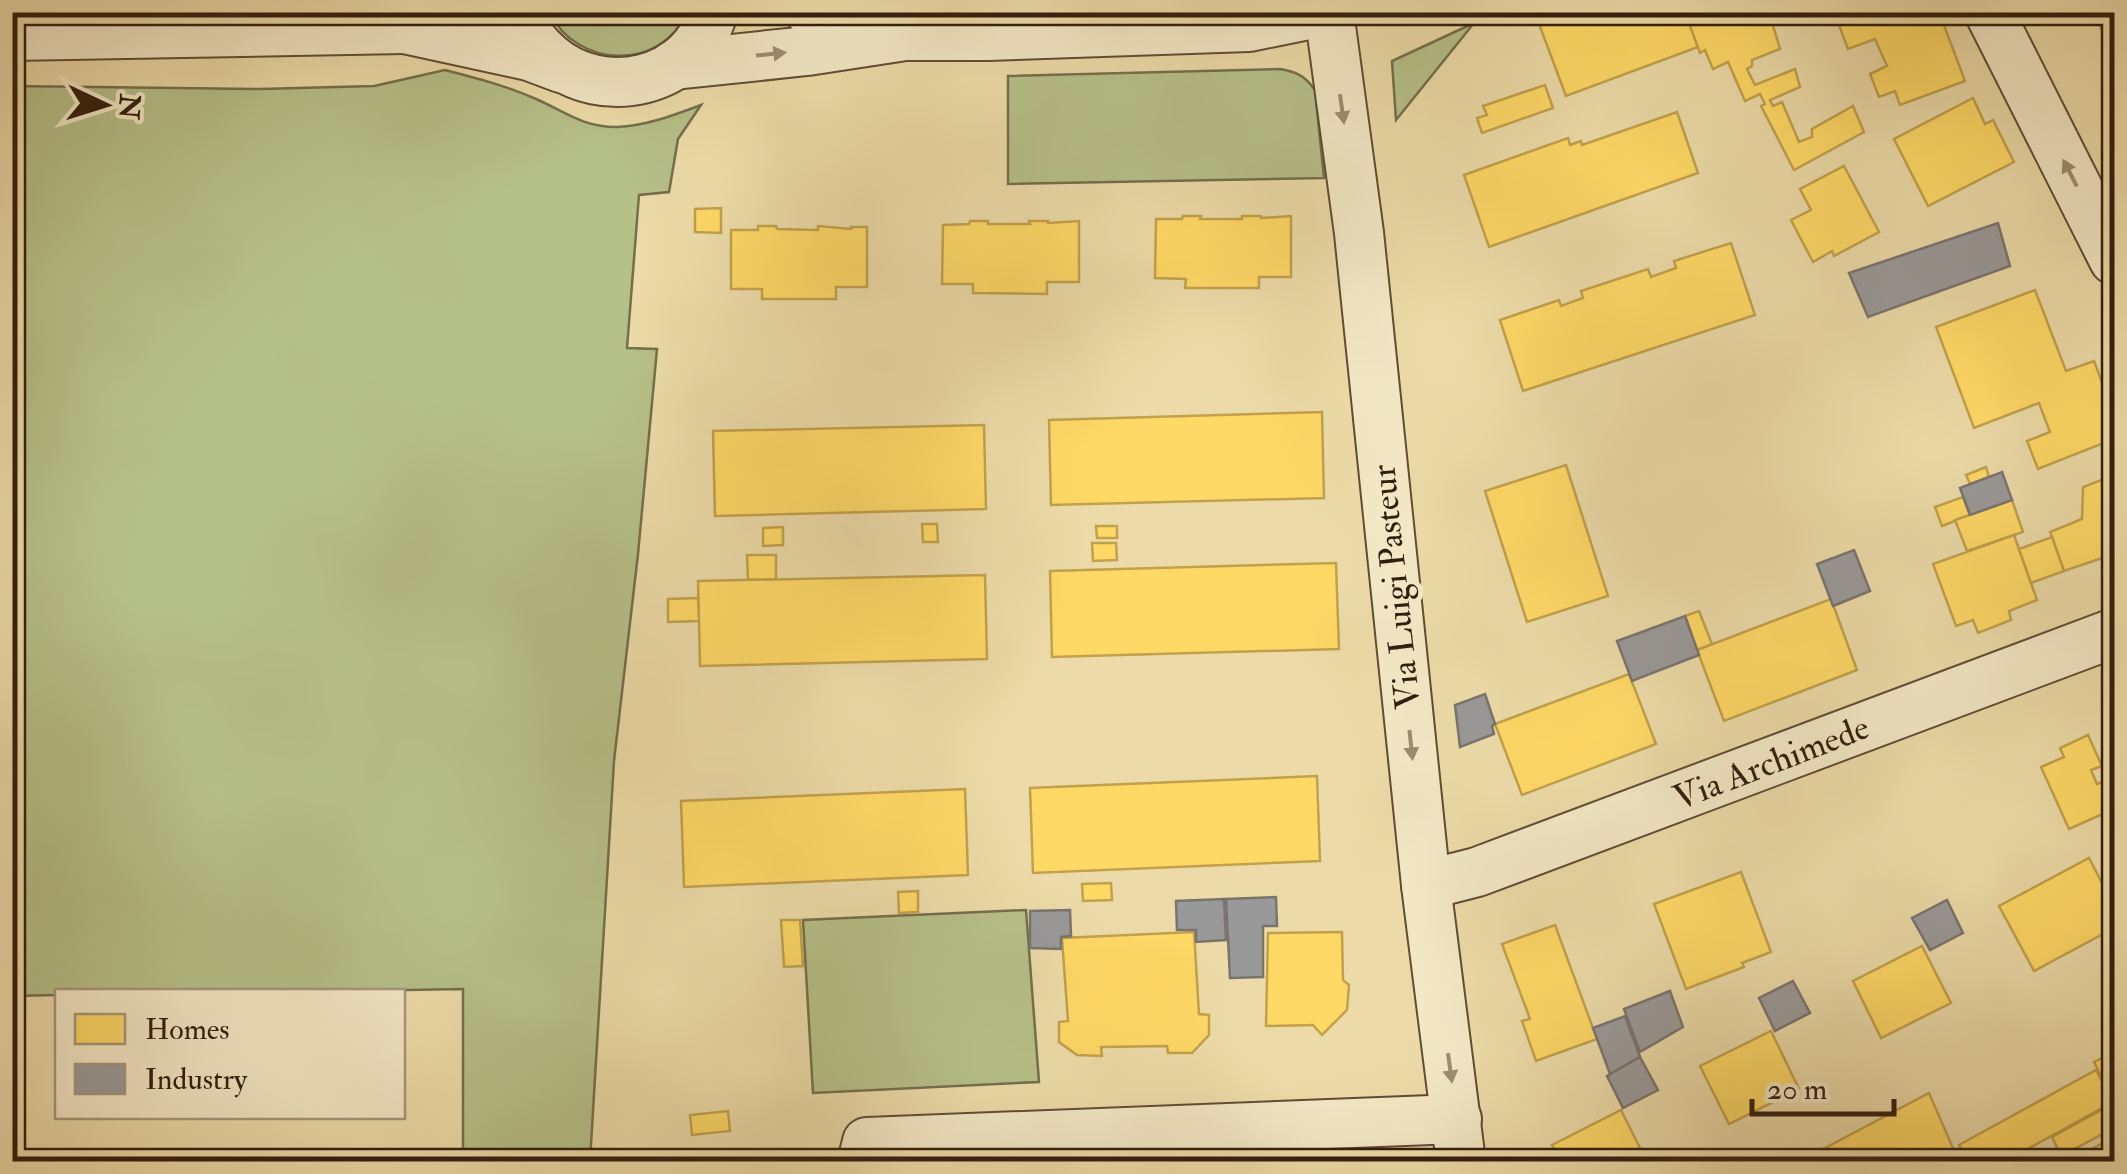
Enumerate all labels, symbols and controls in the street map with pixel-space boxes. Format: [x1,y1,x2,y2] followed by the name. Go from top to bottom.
[756,46,787,62] one-way arrow
[55,55,155,155] north arrow
[110,92,147,121] text: N
[1335,94,1351,125] one-way arrow
[2062,158,2079,187] one-way arrow
[1361,462,1431,711] street label: Via Luigi Pasteur
[1667,705,1875,820] street label: Via Archimede
[1404,730,1420,762] one-way arrow
[55,989,405,1119] legend
[145,1011,230,1048] text: Homes
[1442,1053,1458,1084] one-way arrow
[1752,1054,1894,1116] scale bar
[145,1061,248,1098] text: Industry
[1767,1071,1827,1108] text: 20 m

